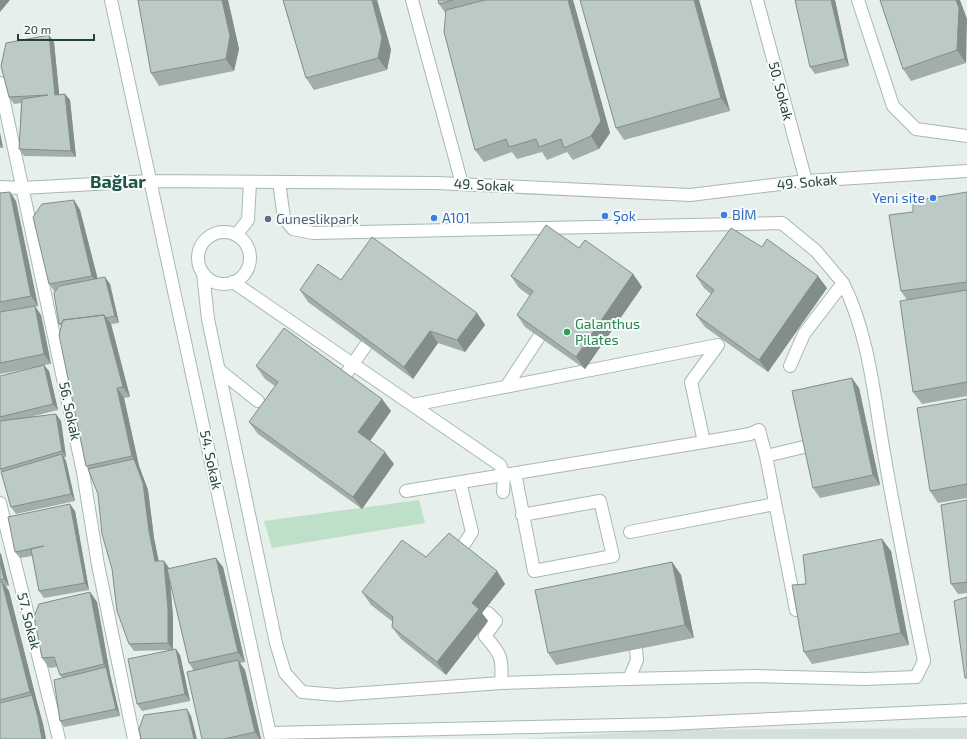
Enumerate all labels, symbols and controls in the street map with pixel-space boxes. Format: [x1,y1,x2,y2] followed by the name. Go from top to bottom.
[18,16,94,42] scale bar
[24,22,51,36] text: 20 m
[766,60,797,122] street label: 50. Sokak
[90,170,146,192] district label: Bağlar
[776,170,838,193] street label: 49. Sokak
[453,174,515,195] street label: 49. Sokak
[872,189,925,206] place label: Yeni site
[928,193,938,203] marker: Yeni site
[732,206,757,223] place label: BİM
[613,207,636,225] place label: Şok
[442,209,470,226] place label: A101
[276,210,359,227] place label: Guneslikpark
[719,210,729,220] marker: BİM
[600,211,610,221] marker: Şok
[429,213,439,223] marker: A101
[263,214,273,224] marker: Guneslikpark
[575,315,640,348] place label: Galanthus Pilates
[562,327,572,337] marker: Galanthus Pilates
[56,380,85,442] street label: 56. Sokak
[197,429,226,491] street label: 54. Sokak
[14,591,45,651] street label: 57. Sokak

